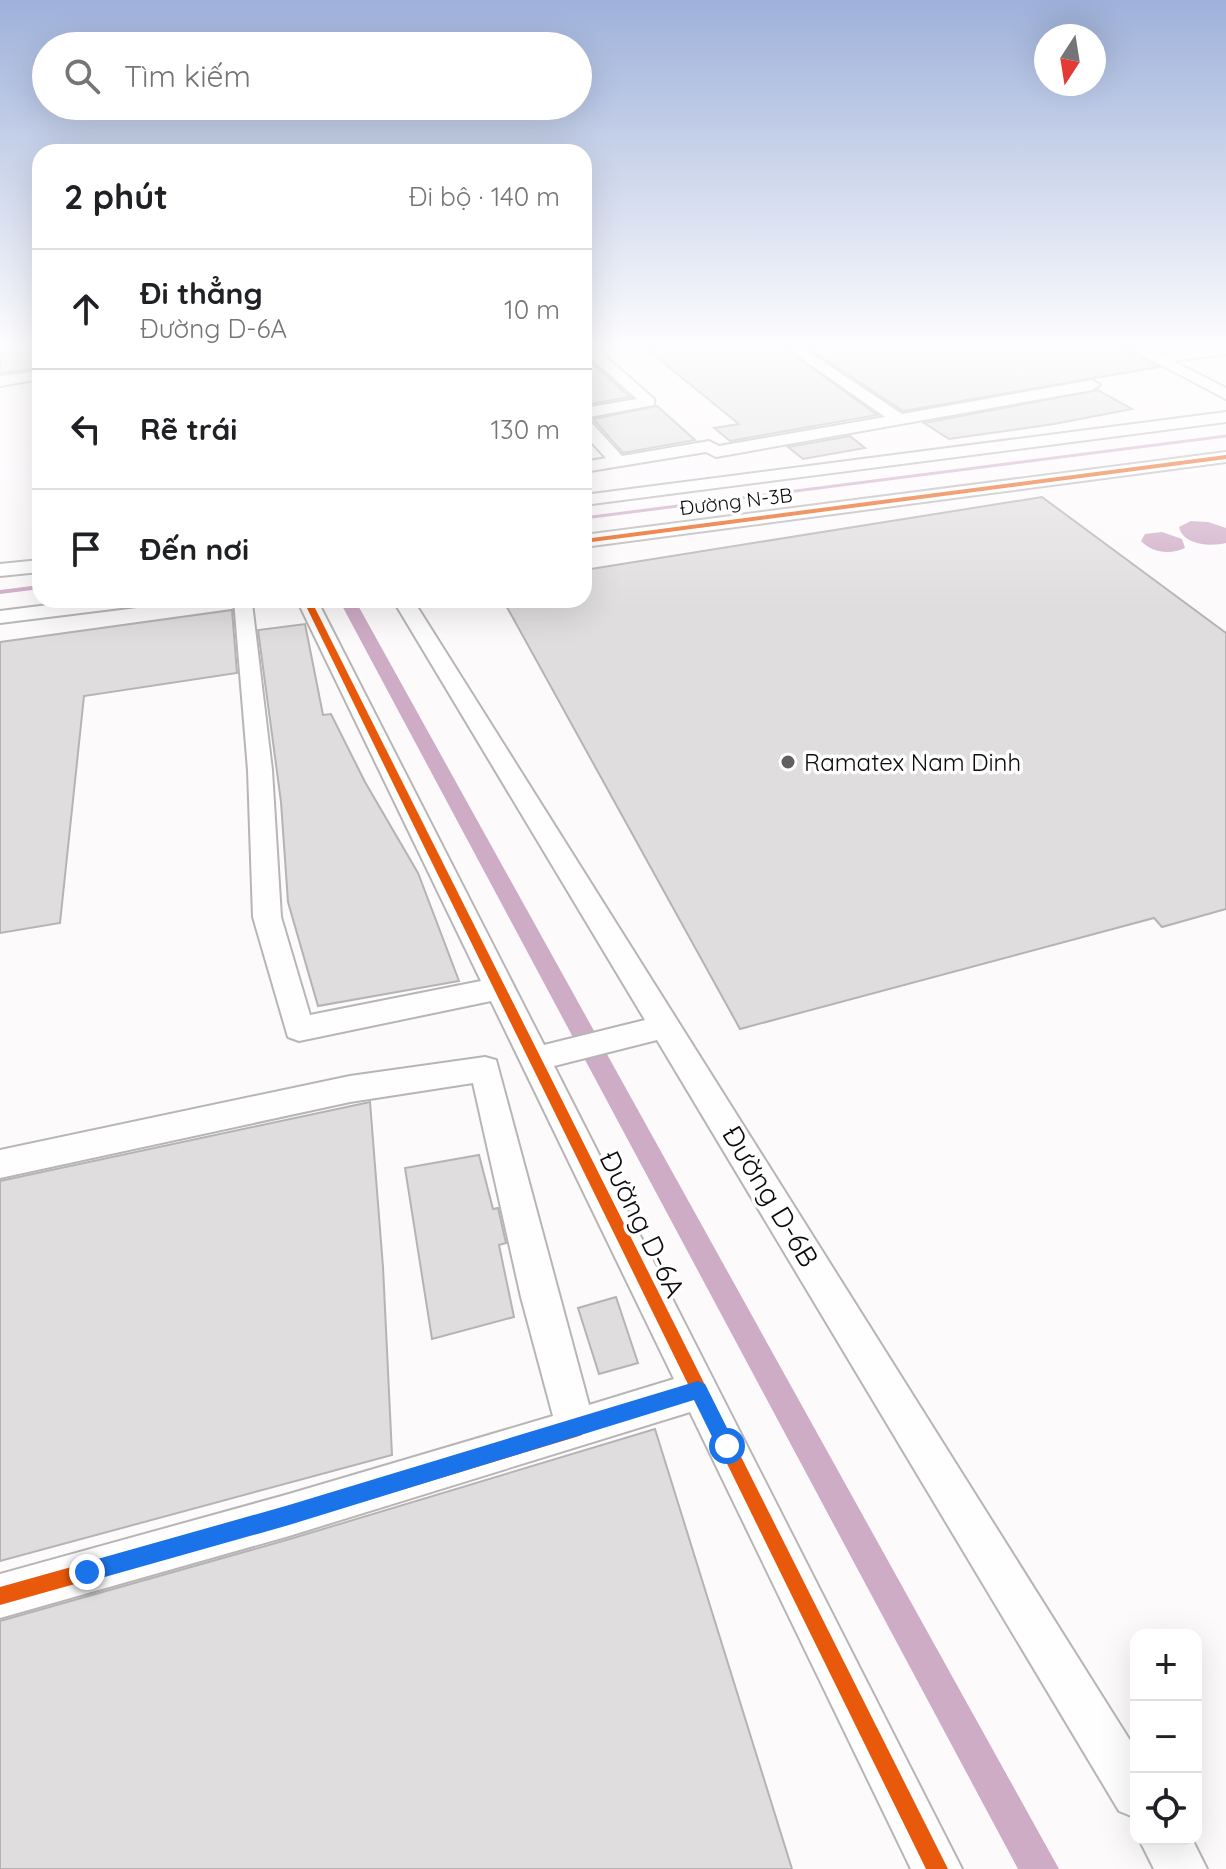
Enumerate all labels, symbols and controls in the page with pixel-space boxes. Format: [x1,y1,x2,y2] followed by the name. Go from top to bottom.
[1034,24,1106,96] north arrow
[32,32,592,120] search box
[60,54,104,98] icon: search
[124,57,251,95] text: Tìm kiếm
[64,175,168,218] text: 2 phút
[409,180,560,213] text: Đi bộ · 140 m
[140,274,263,312] text: Đi thẳng
[64,287,108,331] icon: ahead
[504,293,560,326] text: 10 m
[140,312,287,345] text: Đường D-6A
[64,407,108,451] icon: left
[140,410,237,448] text: Rẽ trái
[490,413,560,446] text: 130 m
[678,482,794,520] street label: Đường N-3B
[64,527,108,571] icon: arrive
[140,530,249,568] text: Đến nơi
[804,747,1021,777] place label: Ramatex Nam Dinh
[779,753,797,771] marker: Ramatex Nam Dinh
[715,1119,827,1273] street label: Đường D-6B
[593,1145,693,1303] street label: Đường D-6A
[709,1428,745,1464] route start
[69,1554,105,1590] route end
[1130,1629,1202,1845] map controls
[1130,1629,1202,1701] button: +
[1130,1701,1202,1773] button: −
[1130,1773,1202,1845] button: locate

